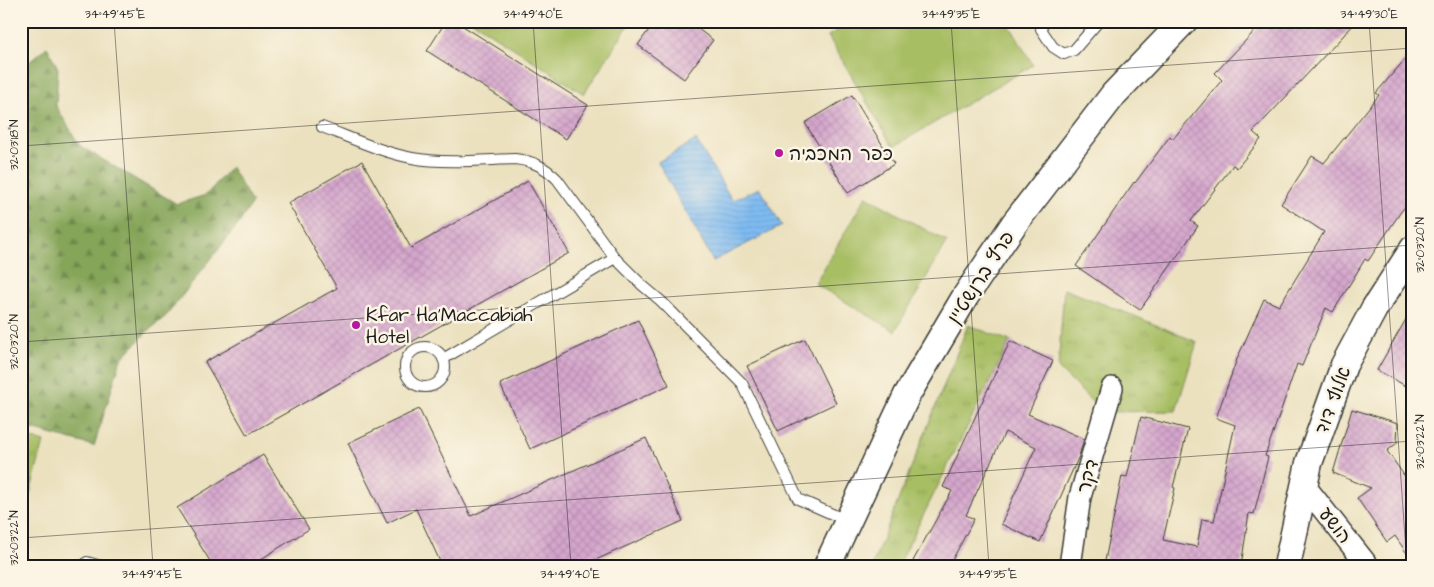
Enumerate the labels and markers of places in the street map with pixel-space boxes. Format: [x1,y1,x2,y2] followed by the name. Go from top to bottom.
[789,141,893,168] place label: כפר המכביה
[773,147,785,159] marker: כפר המכביה
[366,302,533,351] place label: Kfar Ha'Maccabiah Hotel
[350,319,362,331] marker: Kfar Ha'Maccabiah Hotel

